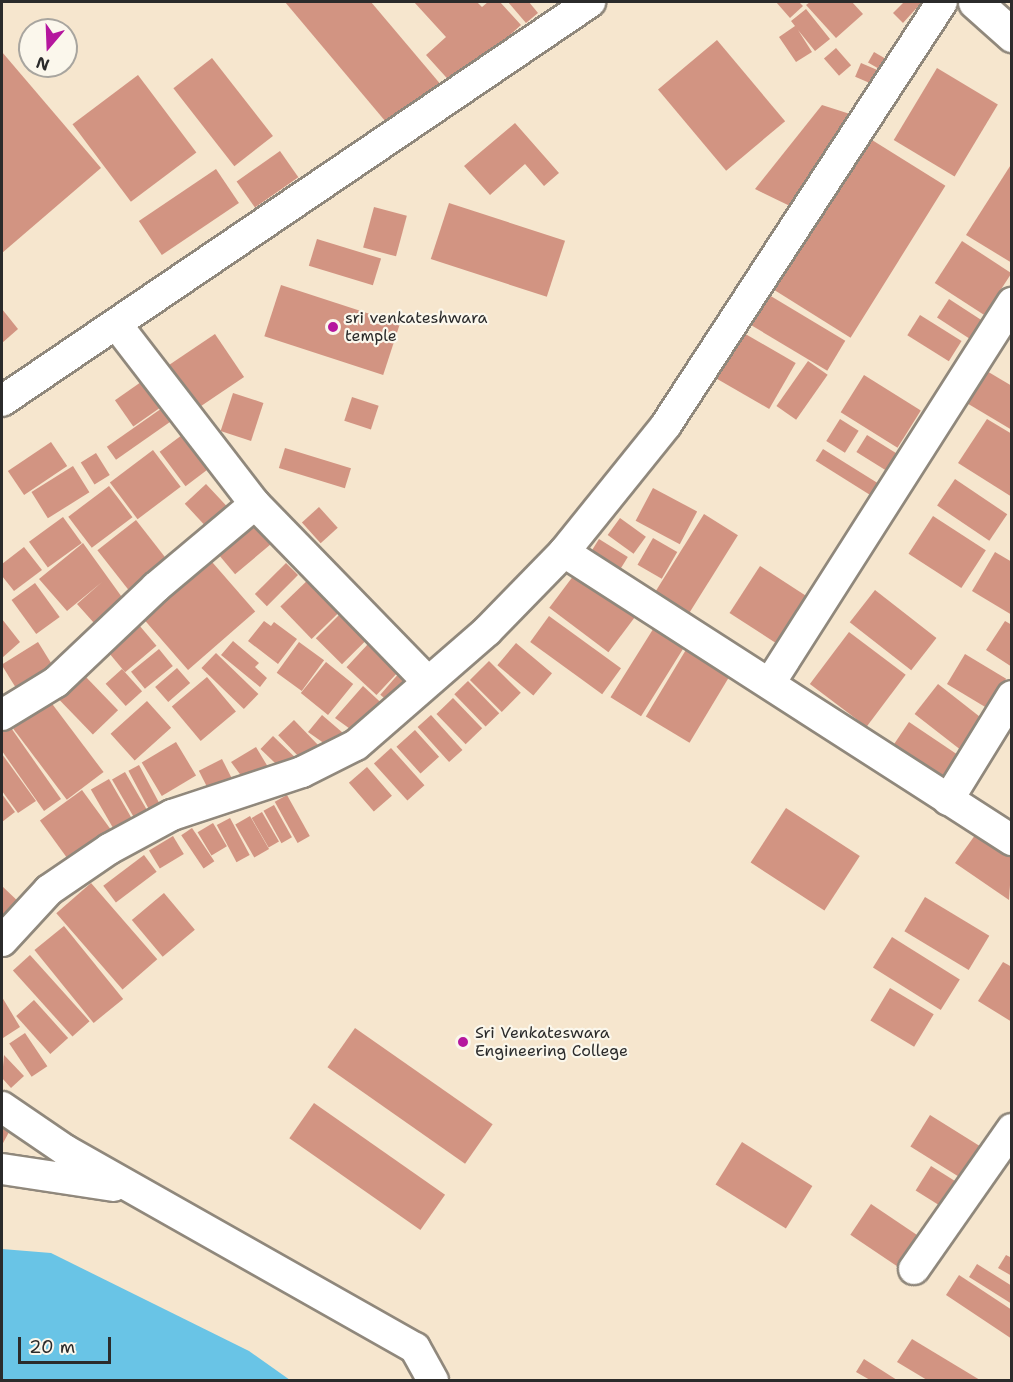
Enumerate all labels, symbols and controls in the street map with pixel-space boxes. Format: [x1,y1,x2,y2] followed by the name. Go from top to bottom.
[18,18,78,78] north arrow
[33,52,52,76] text: N
[345,308,488,346] place label: sri venkateshwara temple
[326,320,340,334] marker: sri venkateshwara temple
[475,1023,628,1061] place label: Sri Venkateswara Engineering College
[456,1035,470,1049] marker: Sri Venkateswara Engineering College
[21,1325,114,1363] scale bar
[29,1335,75,1359] text: 20 m

